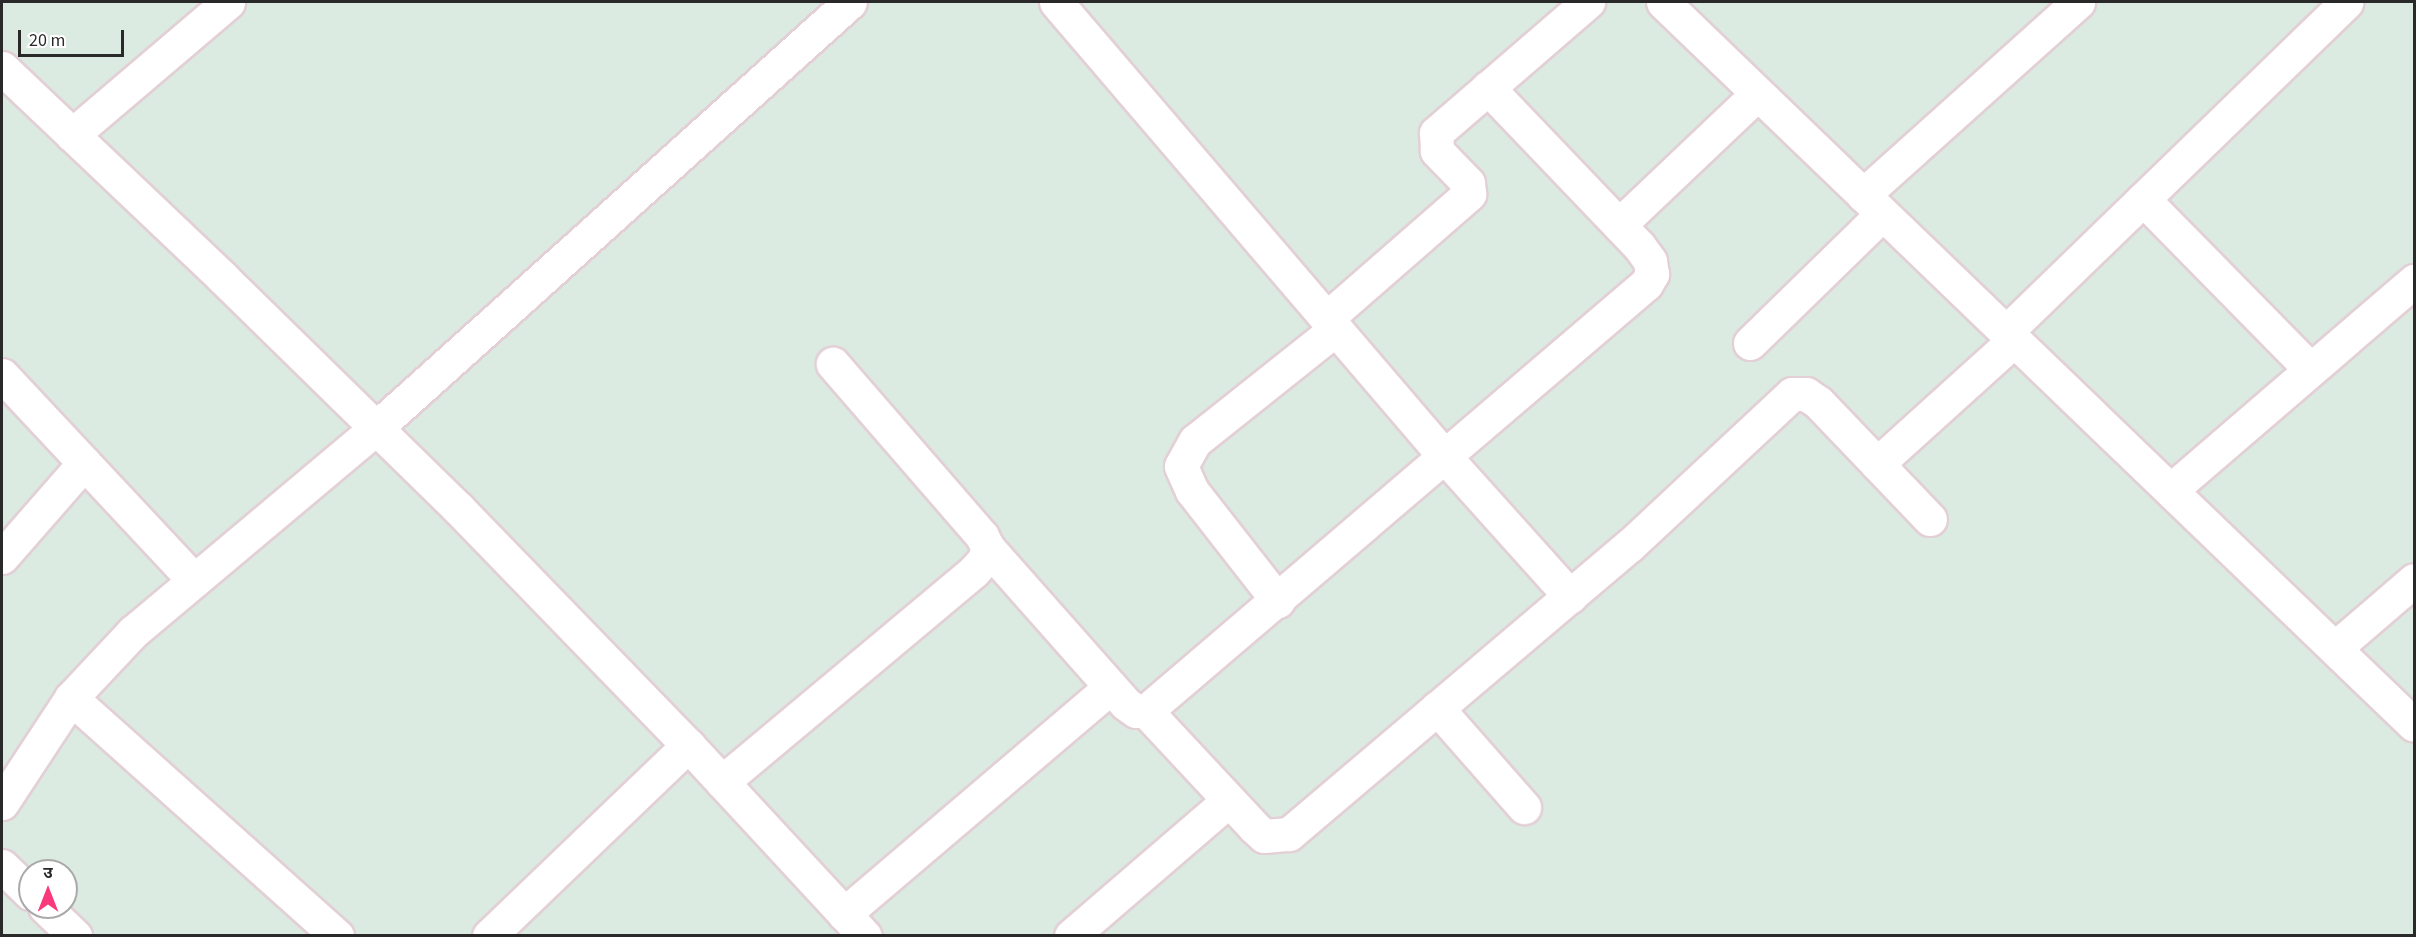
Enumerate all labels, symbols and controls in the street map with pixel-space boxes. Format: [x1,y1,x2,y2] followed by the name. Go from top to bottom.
[21,18,128,56] scale bar
[29,28,65,53] text: 20 m
[18,859,78,919] north arrow
[43,862,53,884] text: उ

